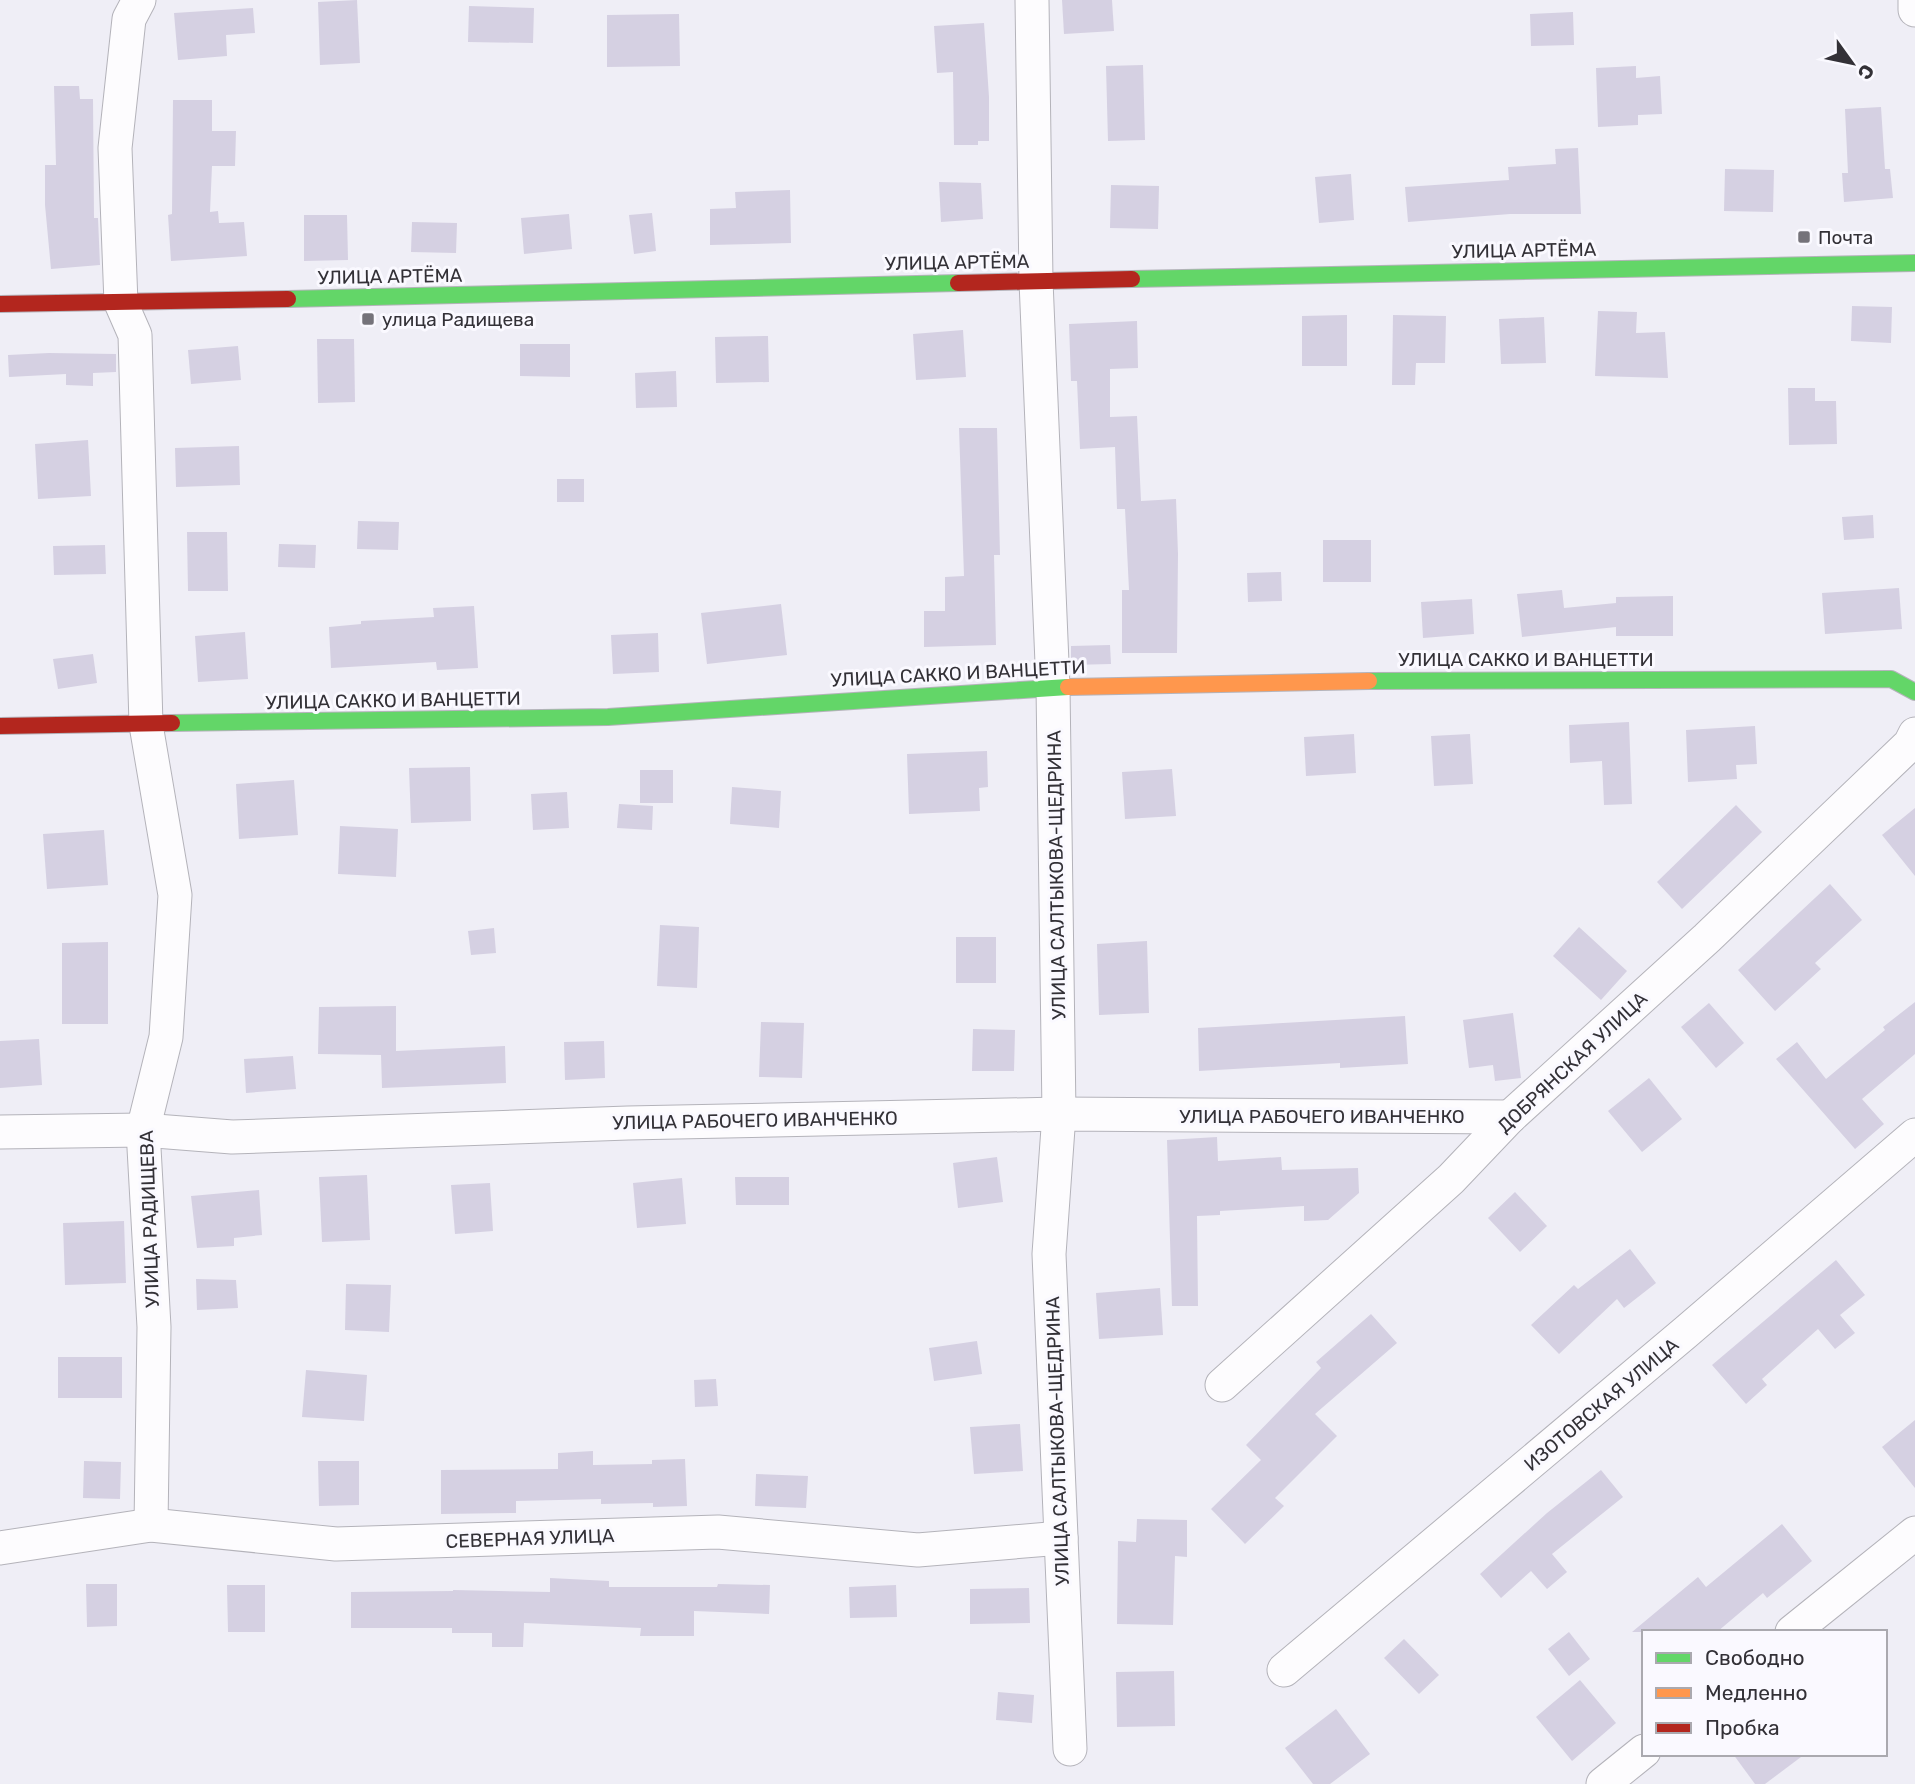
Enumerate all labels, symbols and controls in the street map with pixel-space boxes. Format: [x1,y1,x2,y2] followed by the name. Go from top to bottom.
[1817,28,1887,98] north arrow
[1853,60,1879,84] text: С
[1818,226,1873,249] place label: Почта
[1796,229,1812,245] marker: Почта
[1451,238,1597,263] street label: УЛИЦА АРТЁМА
[884,250,1030,275] street label: УЛИЦА АРТЁМА
[317,264,463,289] street label: УЛИЦА АРТЁМА
[382,308,534,331] place label: улица Радищева
[360,311,376,327] marker: улица Радищева
[1398,648,1654,671] street label: УЛИЦА САККО И ВАНЦЕТТИ
[830,655,1086,692] street label: УЛИЦА САККО И ВАНЦЕТТИ
[265,687,521,714] street label: УЛИЦА САККО И ВАНЦЕТТИ
[1042,730,1071,1020] street label: УЛИЦА САЛТЫКОВА-ЩЕДРИНА
[1493,987,1652,1138] street label: ДОБРЯНСКАЯ УЛИЦА
[1179,1105,1465,1128] street label: УЛИЦА РАБОЧЕГО ИВАНЧЕНКО
[612,1107,898,1134] street label: УЛИЦА РАБОЧЕГО ИВАНЧЕНКО
[135,1130,164,1308] street label: УЛИЦА РАДИЩЕВА
[1041,1296,1074,1586] street label: УЛИЦА САЛТЫКОВА-ЩЕДРИНА
[1519,1333,1684,1476] street label: ИЗОТОВСКАЯ УЛИЦА
[445,1524,615,1553] street label: СЕВЕРНАЯ УЛИЦА
[1642,1630,1887,1756] legend
[1705,1645,1805,1670] text: Свободно
[1705,1680,1808,1705] text: Медленно
[1705,1715,1780,1740] text: Пробка

